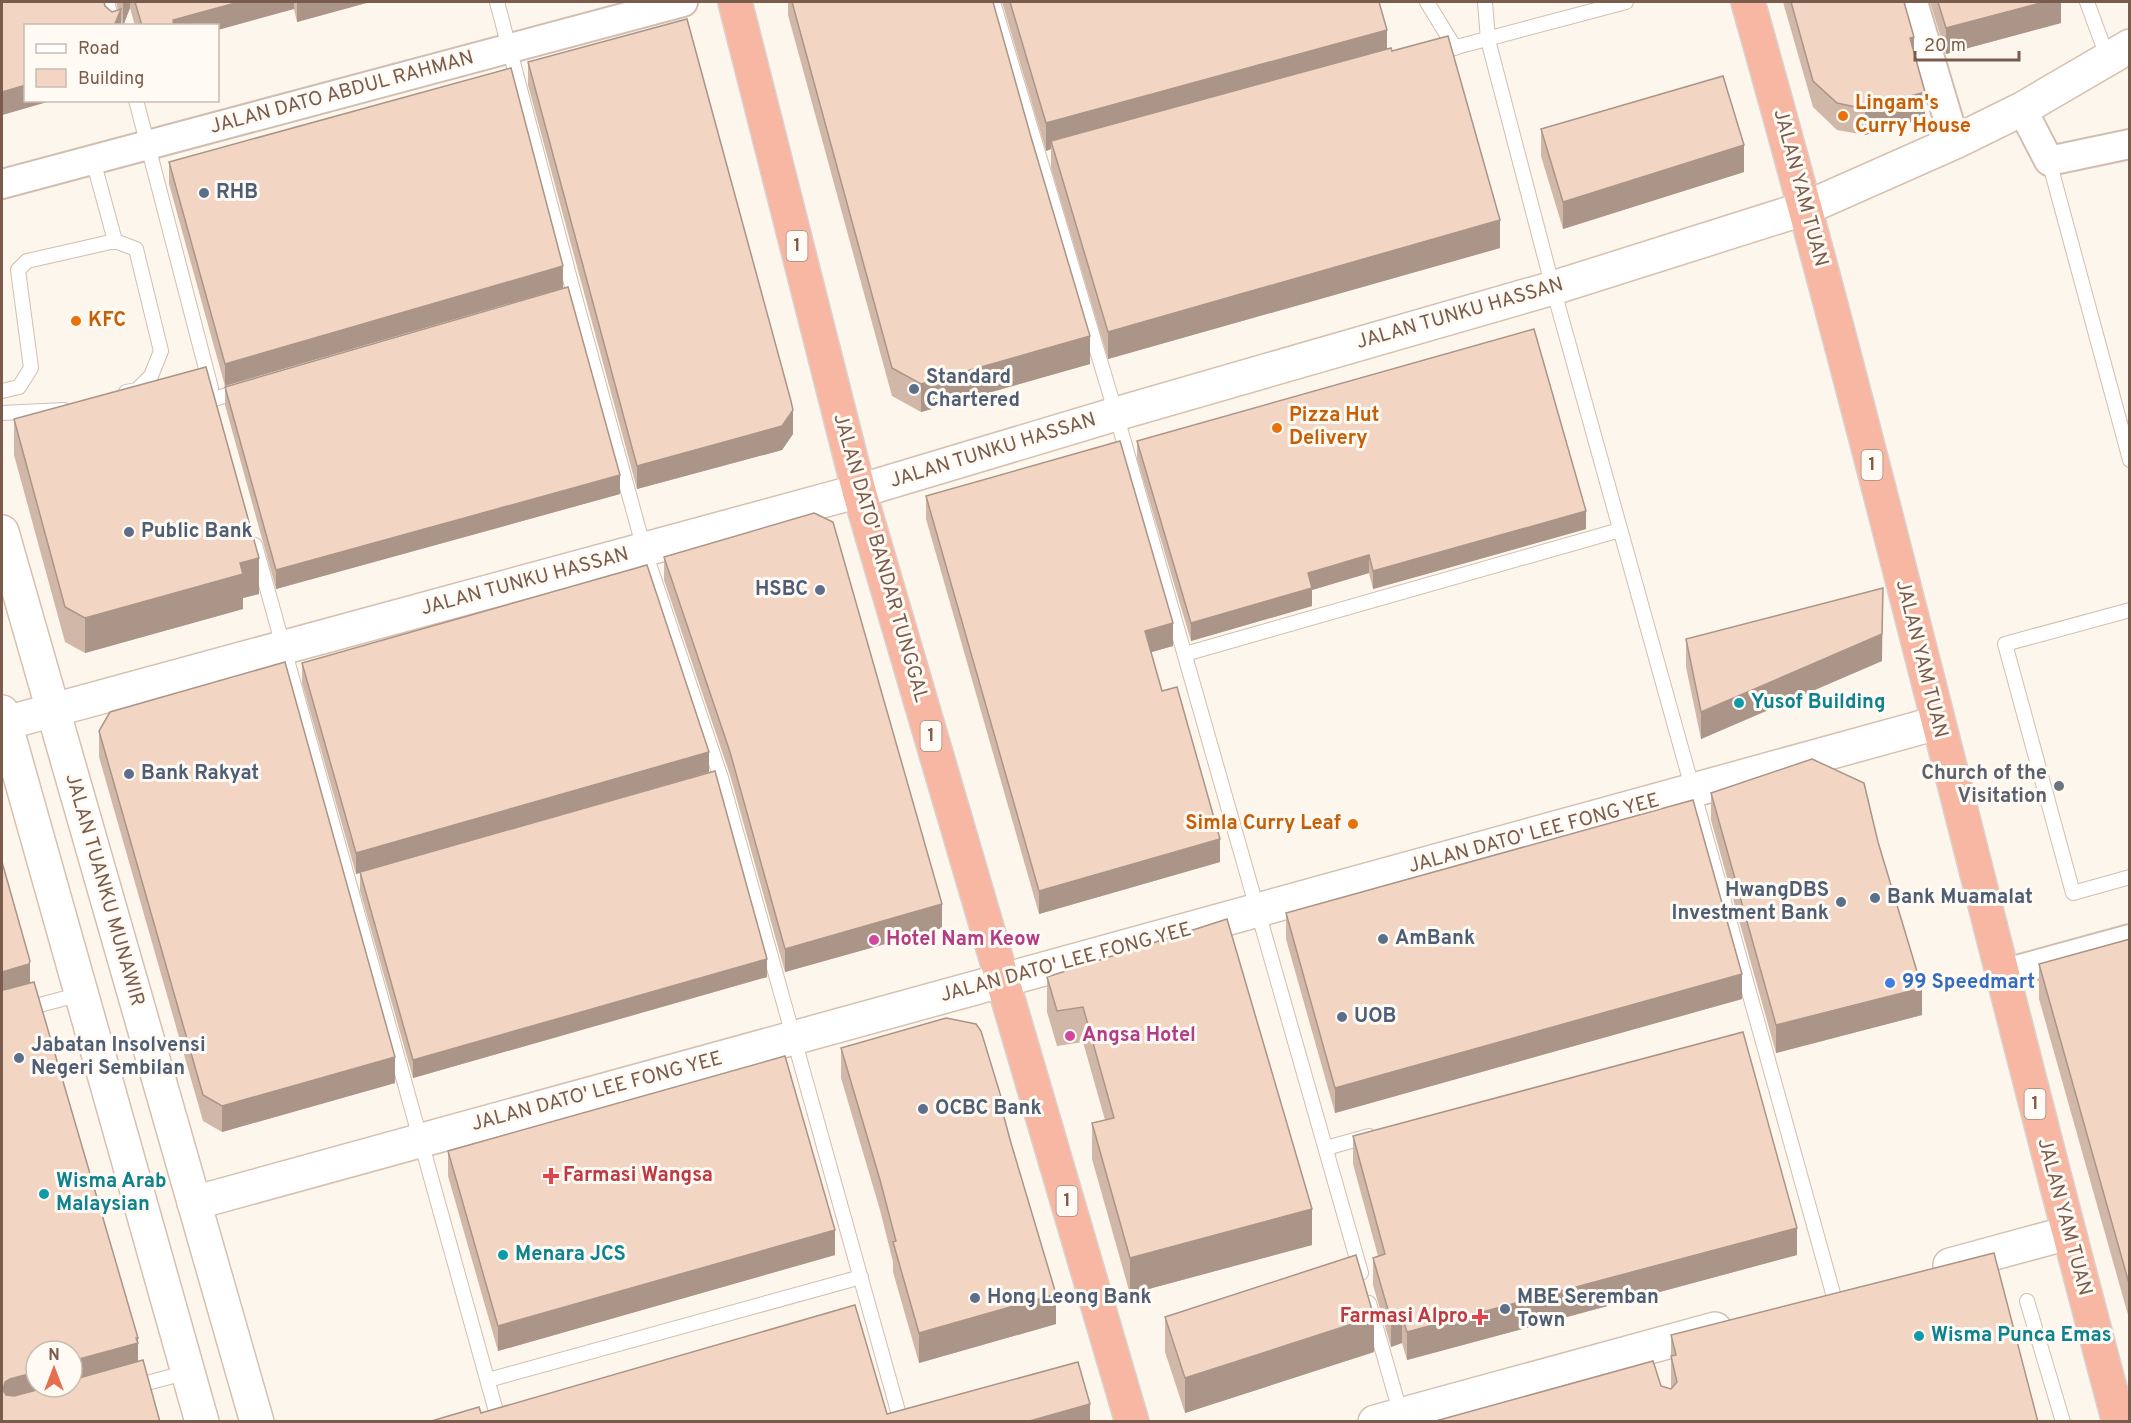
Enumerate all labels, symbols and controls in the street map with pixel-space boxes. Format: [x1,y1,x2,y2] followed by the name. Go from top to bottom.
[24,24,219,102] legend
[1915,24,2018,62] scale bar
[1924,35,1966,58] text: 20 m
[78,38,120,61] text: Road
[207,45,477,141] street label: JALAN DATO ABDUL RAHMAN
[78,68,144,91] text: Building
[1855,91,1971,140] place label: Lingam's Curry House
[1766,106,1834,270] street label: JALAN YAM TUAN
[1836,109,1850,123] marker: Lingam's Curry House
[216,180,258,206] place label: RHB
[197,186,211,200] marker: RHB
[786,231,808,261] road number: 1
[1353,272,1567,356] street label: JALAN TUNKU HASSAN
[88,308,126,334] place label: KFC
[69,314,83,328] marker: KFC
[926,365,1020,414] place label: Standard Chartered
[907,382,921,396] marker: Standard Chartered
[1289,403,1380,452] place label: Pizza Hut Delivery
[887,407,1099,495] street label: JALAN TUNKU HASSAN
[826,411,934,705] street label: JALAN DATO' BANDAR TUNGGAL
[1270,421,1284,435] marker: Pizza Hut Delivery
[1862,450,1882,480] road number: 1
[141,519,253,545] place label: Public Bank
[122,525,136,539] marker: Public Bank
[418,542,632,622] street label: JALAN TUNKU HASSAN
[755,577,808,603] place label: HSBC
[1889,577,1953,741] street label: JALAN YAM TUAN
[813,583,827,597] marker: HSBC
[1751,690,1886,716] place label: Yusof Building
[1732,696,1746,710] marker: Yusof Building
[920,721,942,751] road number: 1
[141,761,259,787] place label: Bank Rakyat
[1921,761,2047,810] place label: Church of the Visitation
[122,767,136,781] marker: Bank Rakyat
[58,771,150,1009] street label: JALAN TUANKU MUNAWIR
[2052,779,2066,793] marker: Church of the Visitation
[1406,788,1662,880] street label: JALAN DATO' LEE FONG YEE
[1185,811,1341,837] place label: Simla Curry Leaf
[1346,817,1360,831] marker: Simla Curry Leaf
[1672,878,1829,927] place label: HwangDBS Investment Bank
[1887,885,2033,911] place label: Bank Muamalat
[1868,891,1882,905] marker: Bank Muamalat
[1834,895,1848,909] marker: HwangDBS Investment Bank
[938,917,1194,1009] street label: JALAN DATO' LEE FONG YEE
[1395,926,1475,952] place label: AmBank
[886,927,1040,953] place label: Hotel Nam Keow
[1376,932,1390,946] marker: AmBank
[867,933,881,947] marker: Hotel Nam Keow
[1902,970,2035,996] place label: 99 Speedmart
[1883,976,1897,990] marker: 99 Speedmart
[1354,1004,1396,1030] place label: UOB
[1335,1010,1349,1024] marker: UOB
[1082,1023,1196,1049] place label: Angsa Hotel
[1063,1029,1077,1043] marker: Angsa Hotel
[31,1033,206,1082] place label: Jabatan Insolvensi Negeri Sembilan
[469,1046,725,1138] street label: JALAN DATO' LEE FONG YEE
[12,1051,26,1065] marker: Jabatan Insolvensi Negeri Sembilan
[2024,1089,2046,1119] road number: 1
[935,1096,1042,1122] place label: OCBC Bank
[916,1102,930,1116] marker: OCBC Bank
[2030,1135,2098,1299] street label: JALAN YAM TUAN
[563,1163,713,1189] place label: Farmasi Wangsa
[56,1169,166,1218] place label: Wisma Arab Malaysian
[544,1169,558,1183] marker: Farmasi Wangsa
[1056,1186,1078,1216] road number: 1
[37,1187,51,1201] marker: Wisma Arab Malaysian
[515,1242,626,1268] place label: Menara JCS
[496,1248,510,1262] marker: Menara JCS
[987,1285,1152,1311] place label: Hong Leong Bank
[1517,1285,1659,1334] place label: MBE Seremban Town
[968,1291,982,1305] marker: Hong Leong Bank
[1498,1302,1512,1316] marker: MBE Seremban Town
[1340,1304,1468,1330] place label: Farmasi Alpro
[1473,1310,1487,1324] marker: Farmasi Alpro
[1931,1323,2112,1349] place label: Wisma Punca Emas
[1912,1329,1926,1343] marker: Wisma Punca Emas
[24,1339,84,1399] north arrow
[48,1346,60,1366] text: N

